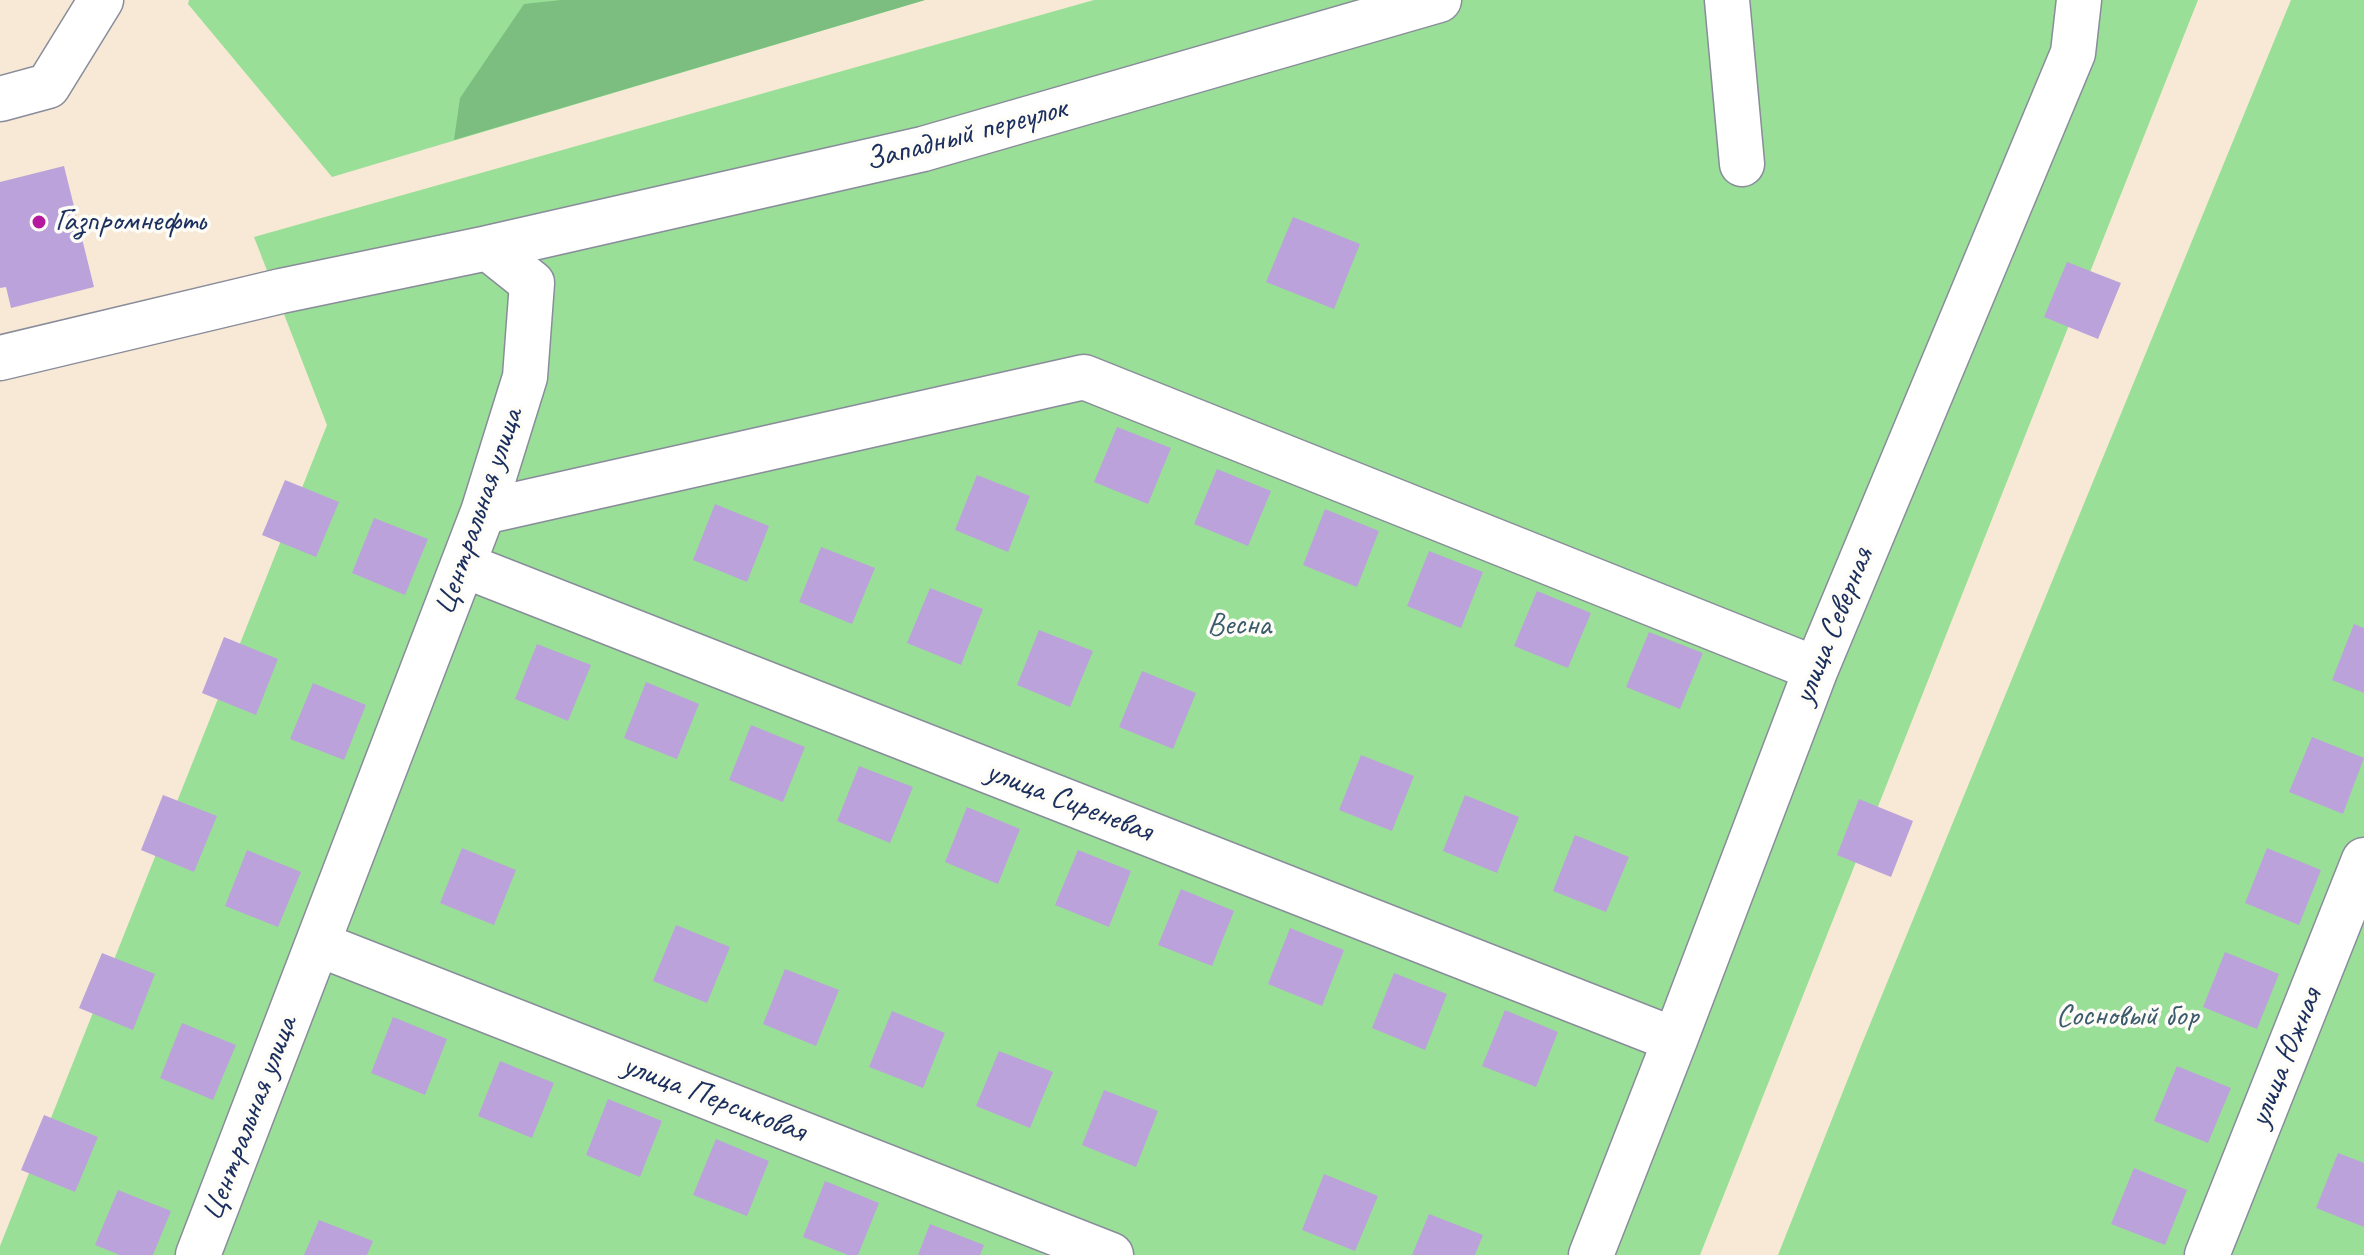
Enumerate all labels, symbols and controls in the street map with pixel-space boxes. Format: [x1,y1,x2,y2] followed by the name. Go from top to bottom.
[861,90,1071,180] street label: Западный переулок
[55,203,205,241] place label: Газпромнефть
[30,213,48,231] marker: Газпромнефть
[426,404,532,620] street label: Центральная улица
[1785,542,1883,710] street label: улица Северная
[1207,607,1271,645] park label: Весна
[980,753,1158,851] street label: улица Сиреневая
[2241,983,2331,1133] street label: улица Южная
[2056,998,2198,1036] park label: Сосновый бор
[193,1011,307,1227] street label: Центральная улица
[617,1046,811,1152] street label: улица Персиковая

